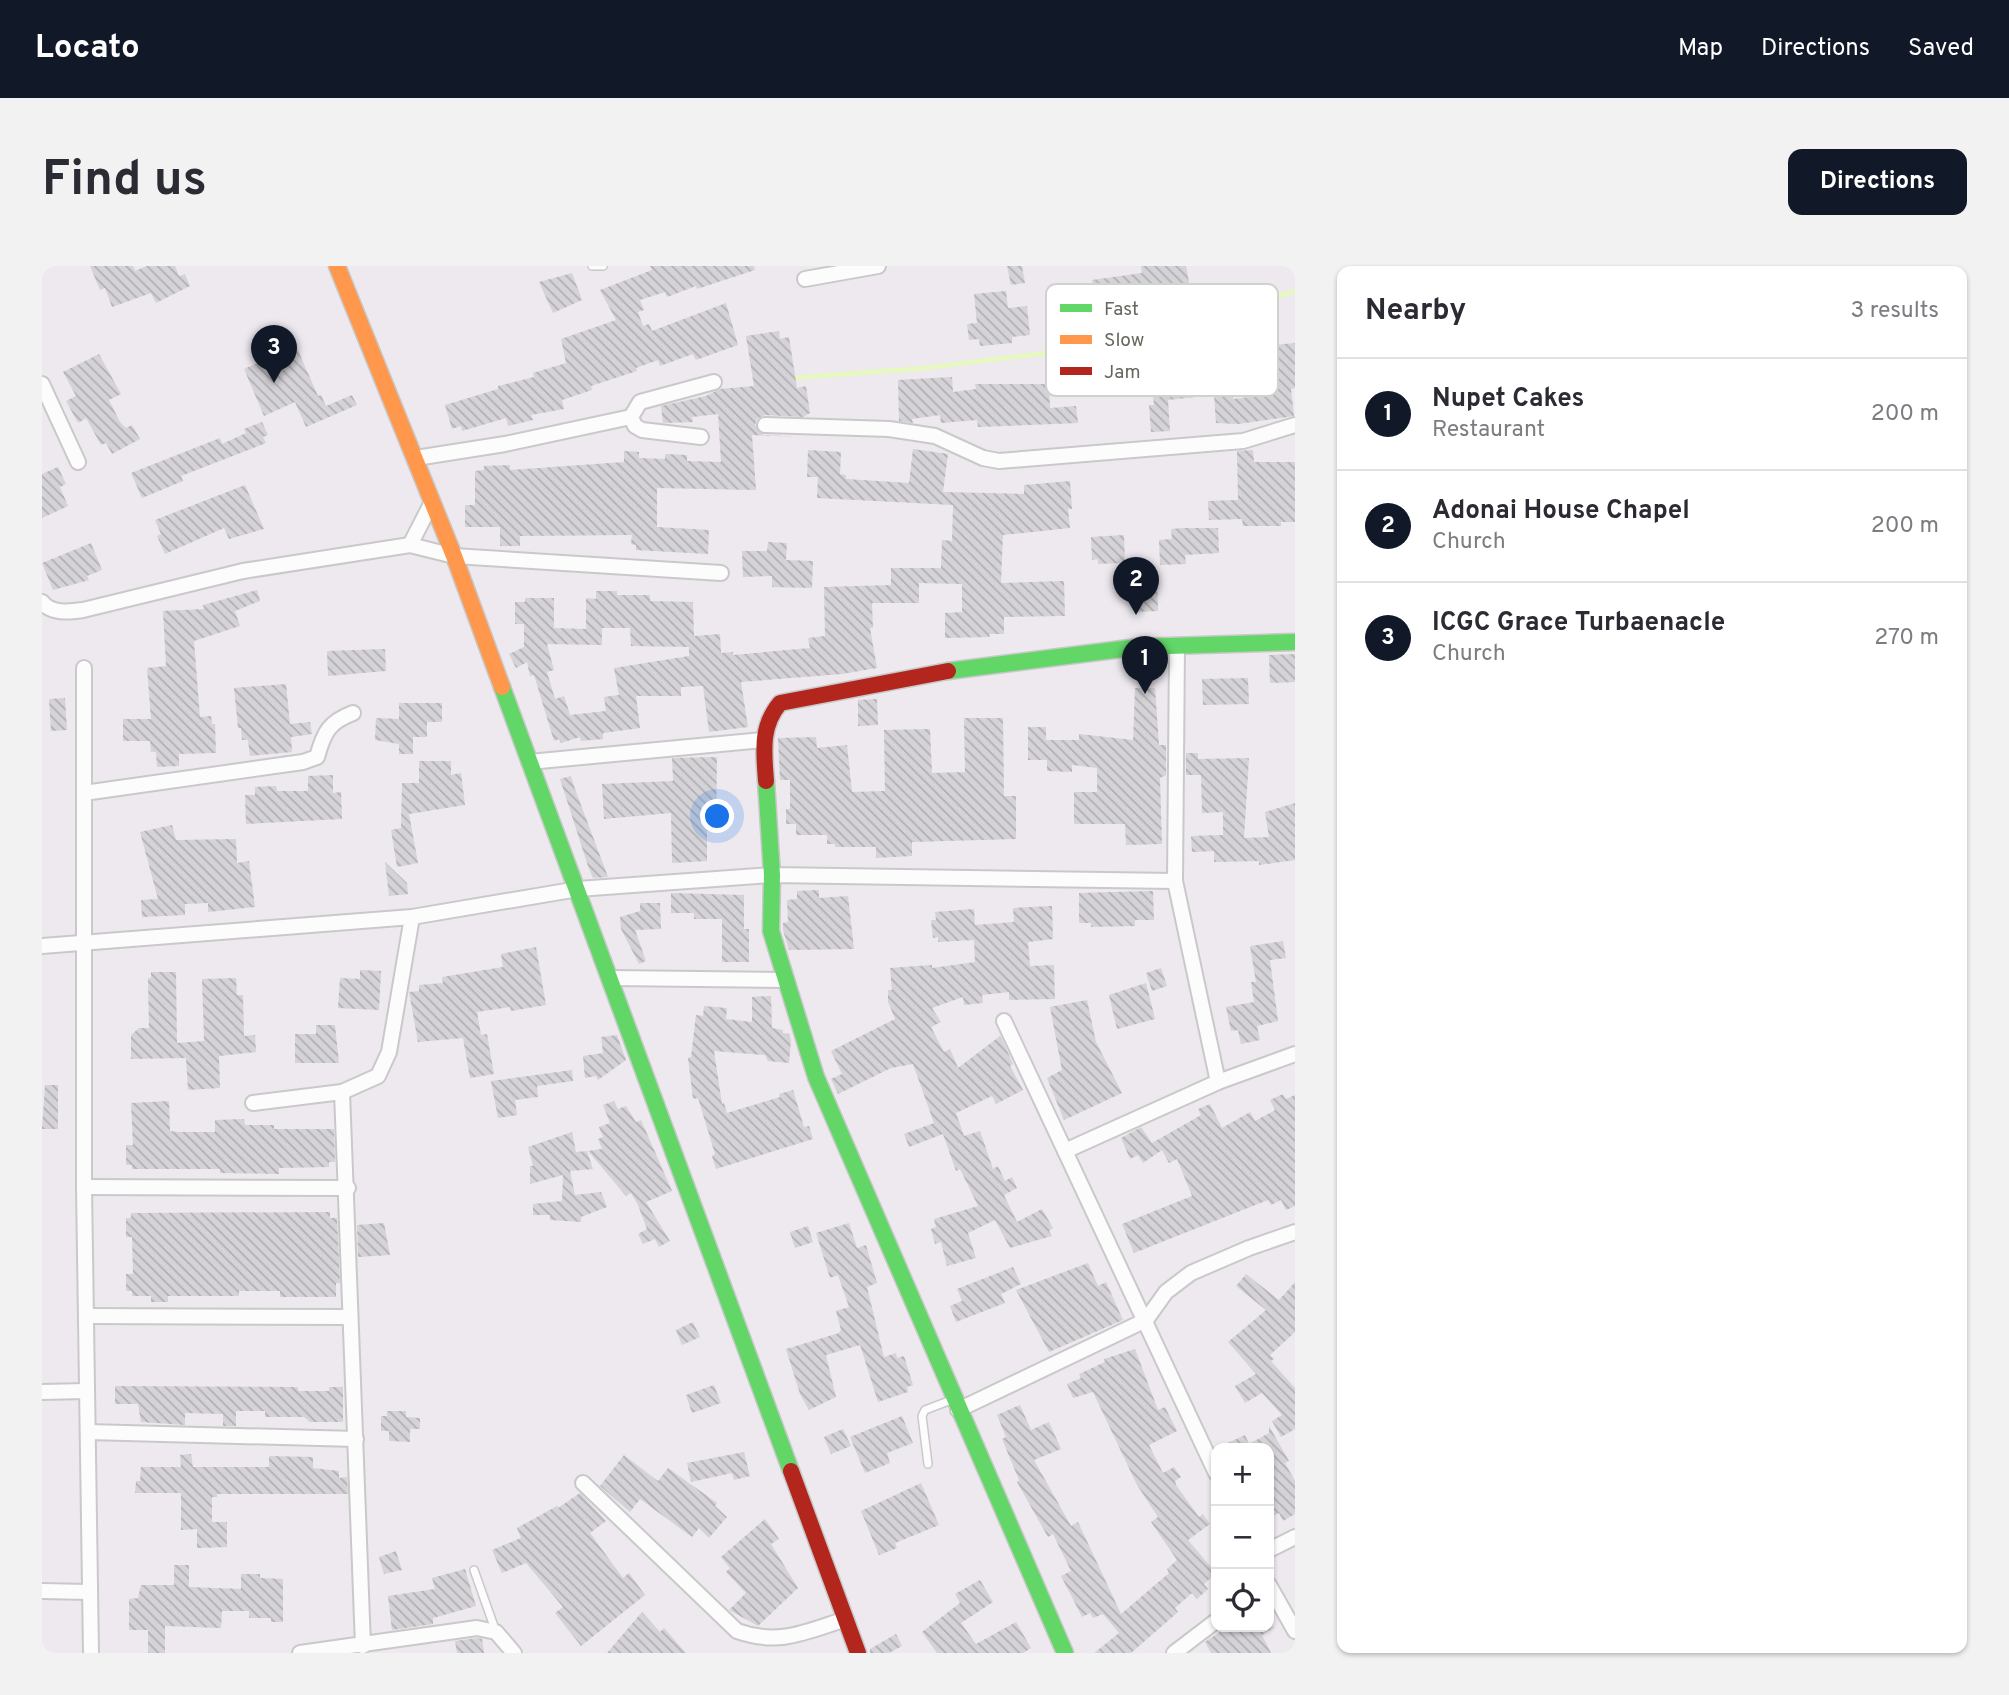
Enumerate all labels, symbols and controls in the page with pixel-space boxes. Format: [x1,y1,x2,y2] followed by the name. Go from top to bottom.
[35,28,140,70] text: Locato
[1678,34,1723,64] text: Map
[1761,34,1870,64] text: Directions
[1908,34,1974,64] text: Saved
[1788,149,1967,215] button: Directions
[42,151,207,213] text: Find us
[1046,284,1278,396] legend
[1365,293,1466,330] text: Nearby
[1850,297,1939,326] text: 3 results
[1104,298,1139,322] text: Fast
[251,325,297,383] pin: 3
[1104,329,1144,353] text: Slow
[1104,361,1141,385] text: Jam
[1432,383,1584,416] text: Nupet Cakes
[1383,400,1393,429] text: 1
[1871,400,1939,429] text: 200 m
[1432,416,1545,445] text: Restaurant
[1432,495,1690,528] text: Adonai House Chapel
[1381,512,1395,541] text: 2
[1871,512,1939,541] text: 200 m
[1432,528,1506,557] text: Church
[1113,557,1159,615] pin: 2
[1432,607,1725,640] text: ICGC Grace Turbaenacle
[1381,624,1395,653] text: 3
[1874,624,1939,653] text: 270 m
[1122,636,1168,694] pin: 1
[1432,640,1506,669] text: Church
[700,799,734,833] your location
[1211,1443,1274,1632] map controls
[1211,1443,1274,1506] button: +
[1211,1506,1274,1569] button: −
[1211,1569,1274,1632] button: locate

